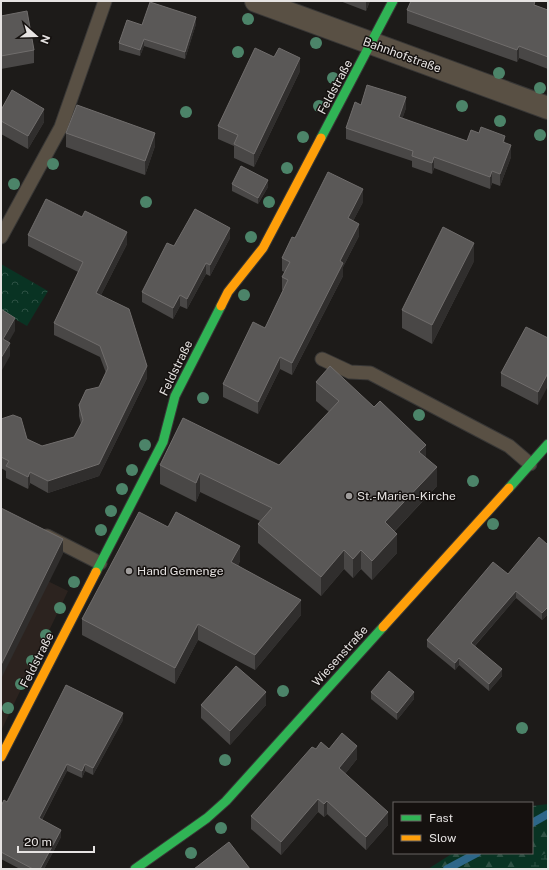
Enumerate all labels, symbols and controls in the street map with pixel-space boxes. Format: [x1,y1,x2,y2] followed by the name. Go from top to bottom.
[16,16,56,56] north arrow
[38,33,53,46] text: N
[361,34,443,76] street label: Bahnhofstraße
[315,57,355,117] street label: Feldstraße
[157,338,195,398] street label: Feldstraße
[357,489,456,503] place label: St.-Marien-Kirche
[344,491,354,501] marker: St.-Marien-Kirche
[137,564,224,578] place label: Hand Gemenge
[124,566,134,576] marker: Hand Gemenge
[309,623,371,689] street label: Wiesenstraße
[17,630,57,690] street label: Feldstraße
[393,802,533,854] legend
[429,811,454,825] text: Fast
[18,828,94,854] scale bar
[429,831,457,845] text: Slow
[24,835,52,849] text: 20 m

